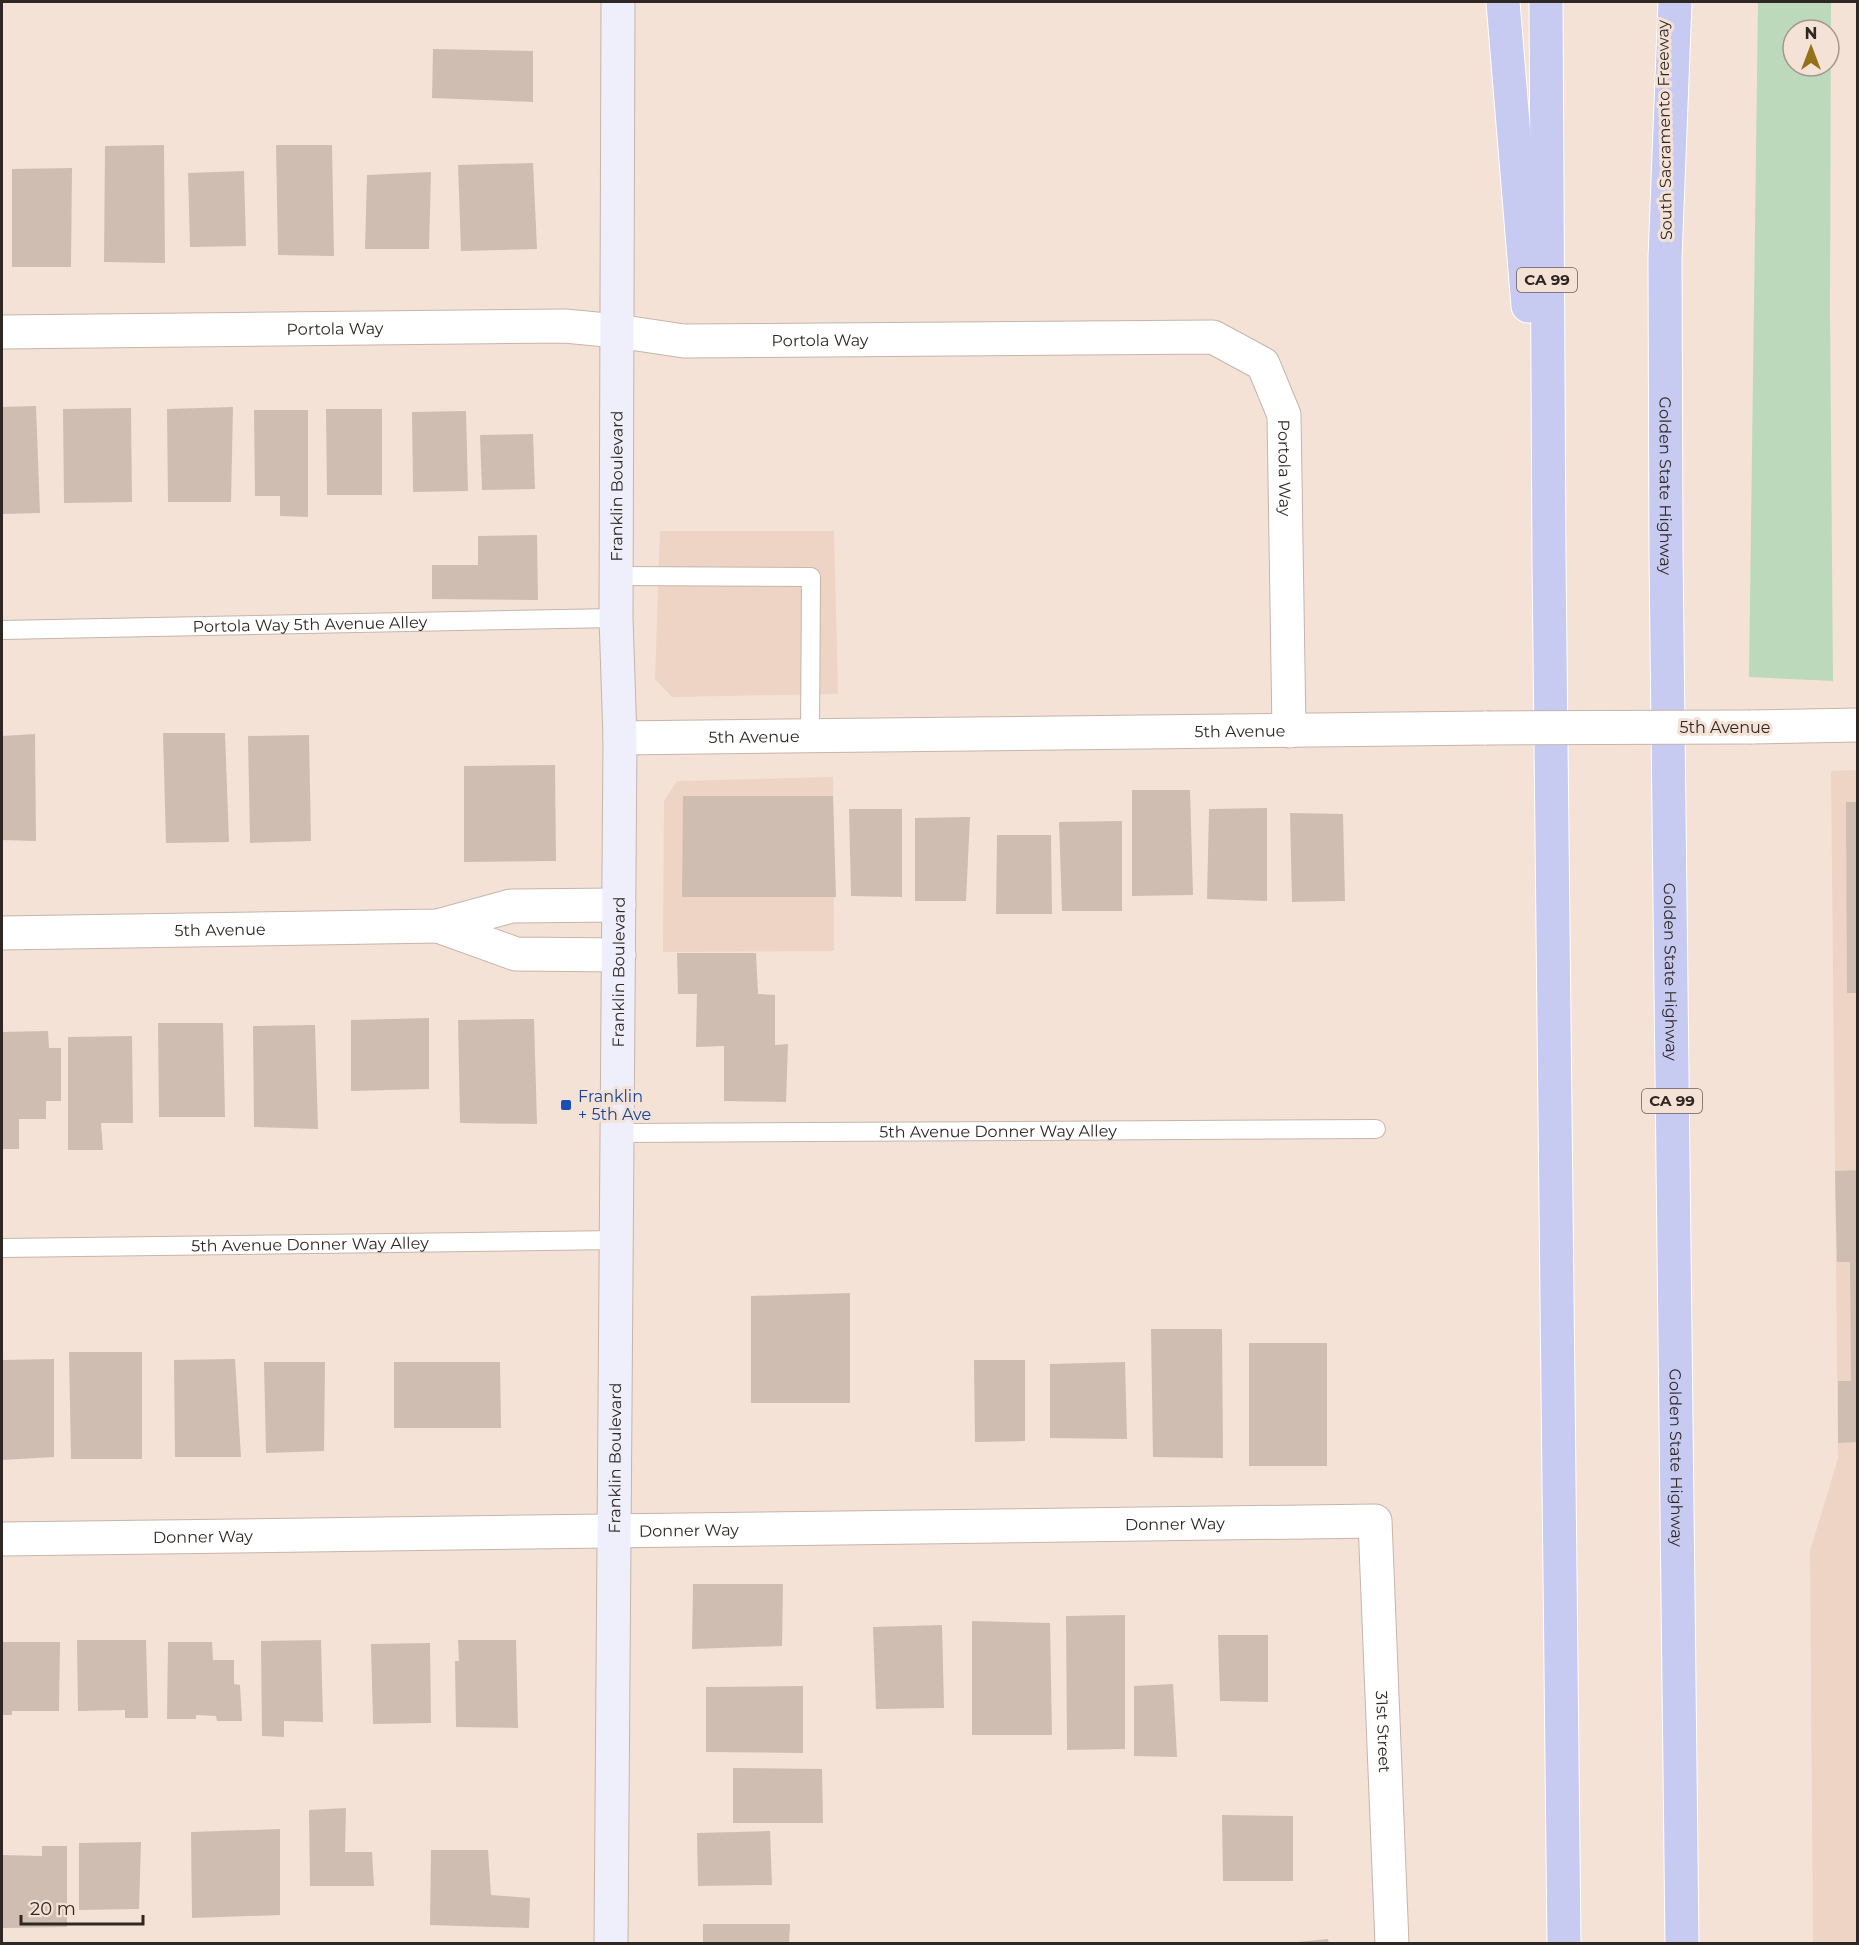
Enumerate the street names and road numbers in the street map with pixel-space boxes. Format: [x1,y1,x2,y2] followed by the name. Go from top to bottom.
[1653,19,1676,240] street label: South Sacramento Freeway
[1517,268,1577,292] road number: CA 99
[286,319,384,339] street label: Portola Way
[771,331,869,350] street label: Portola Way
[1655,397,1675,575] street label: Golden State Highway
[607,411,627,562] street label: Franklin Boulevard
[1274,419,1295,517] street label: Portola Way
[192,613,428,636] street label: Portola Way 5th Avenue Alley
[1680,718,1770,737] street label: 5th Avenue
[1194,721,1286,741] street label: 5th Avenue
[708,727,800,747] street label: 5th Avenue
[1660,882,1681,1061] street label: Golden State Highway
[609,897,629,1048] street label: Franklin Boulevard
[174,920,266,940] street label: 5th Avenue
[1642,1089,1702,1113] road number: CA 99
[879,1121,1117,1142] street label: 5th Avenue Donner Way Alley
[191,1233,429,1256] street label: 5th Avenue Donner Way Alley
[1665,1368,1686,1547] street label: Golden State Highway
[605,1383,625,1534] street label: Franklin Boulevard
[1125,1514,1225,1534] street label: Donner Way
[639,1520,739,1541] street label: Donner Way
[153,1527,253,1547] street label: Donner Way
[1372,1691,1394,1773] street label: 31st Street

